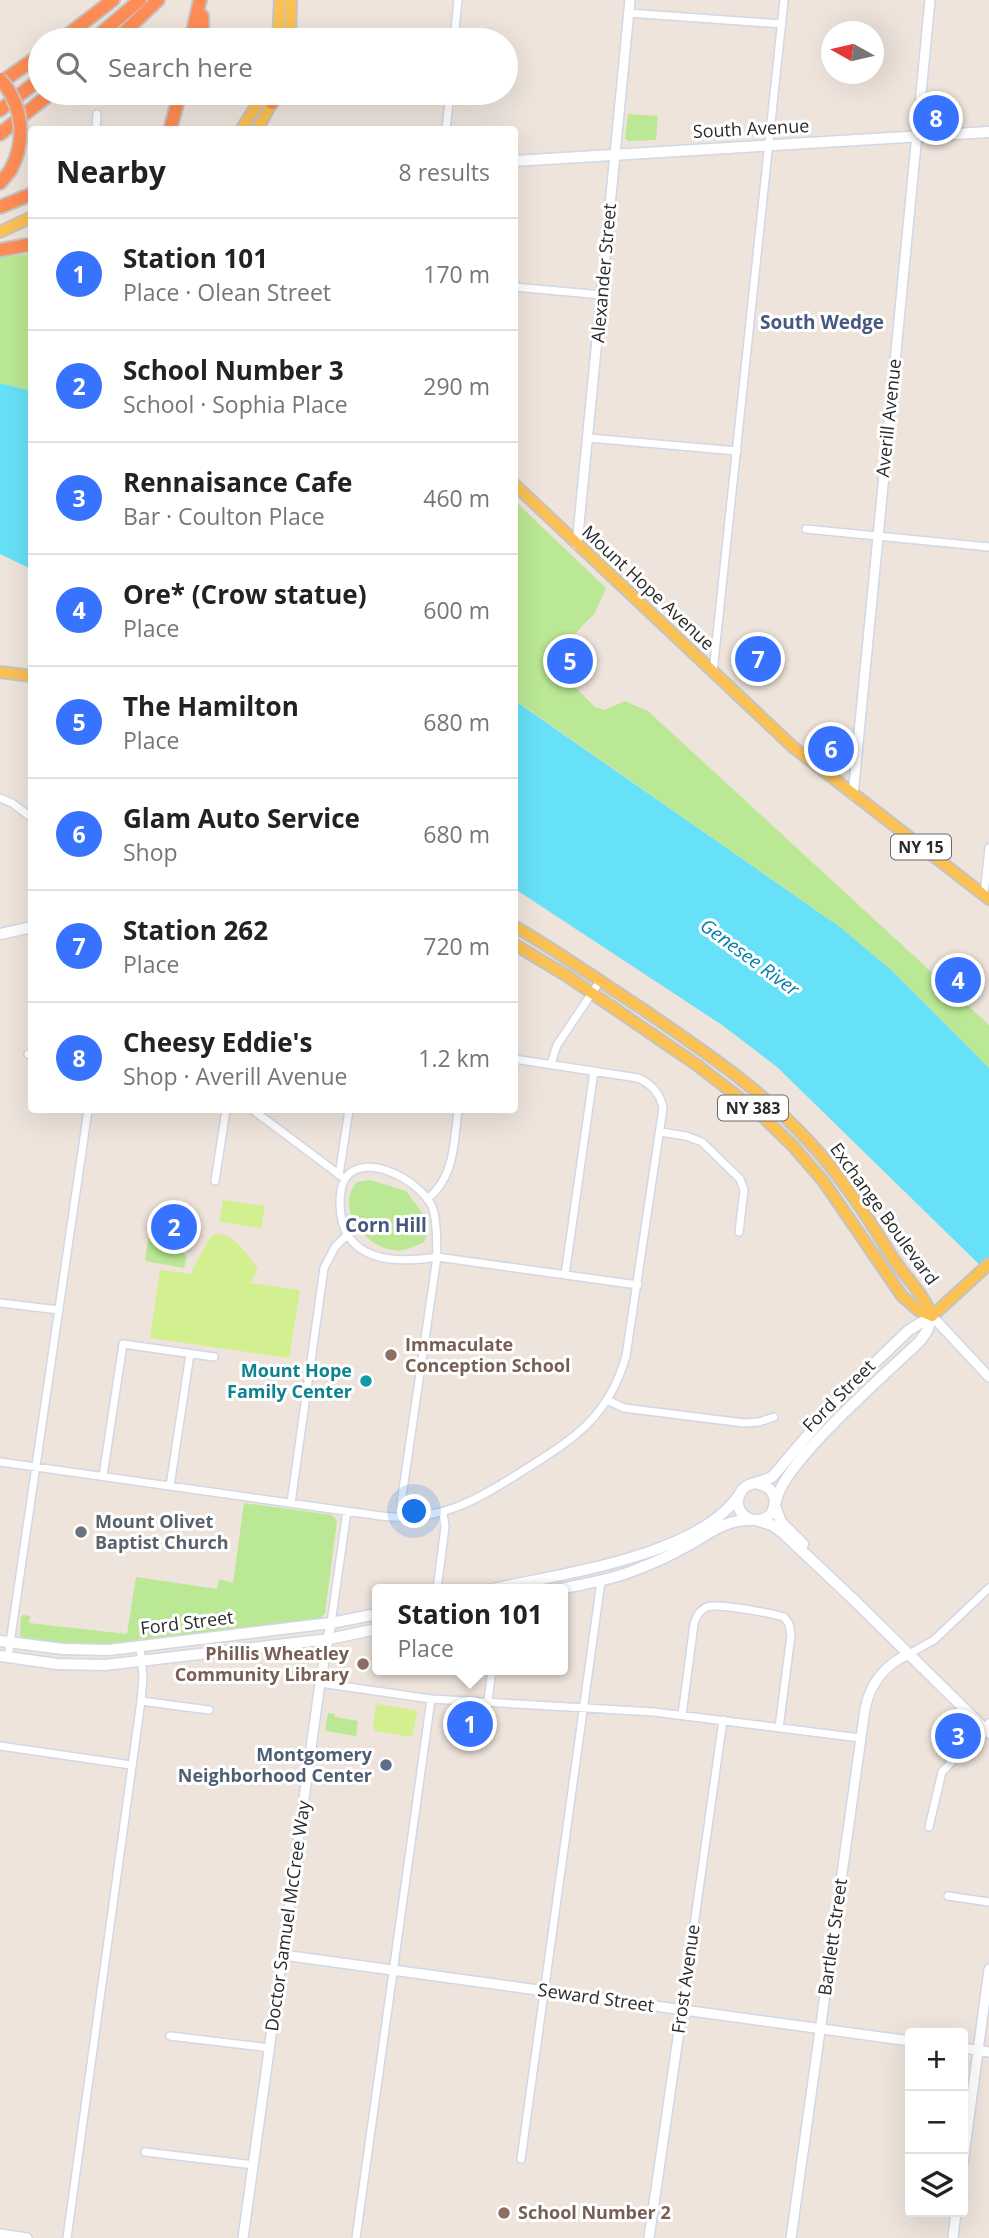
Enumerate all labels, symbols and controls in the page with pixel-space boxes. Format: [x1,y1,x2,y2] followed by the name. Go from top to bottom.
[821,21,884,84] north arrow
[28,28,518,105] search box
[52,48,90,86] icon: search
[108,49,253,85] text: Search here
[913,92,959,144] pin: 8
[692,113,810,143] street label: South Avenue
[56,151,166,192] text: Nearby
[399,156,490,188] text: 8 results
[585,202,621,344] street label: Alexander Street
[123,240,268,276] text: Station 101
[72,258,86,290] text: 1
[423,258,490,290] text: 170 m
[123,276,331,308] text: Place · Olean Street
[760,309,884,335] district label: South Wedge
[123,352,344,388] text: School Number 3
[870,358,906,478] street label: Averill Avenue
[72,370,86,402] text: 2
[423,370,490,402] text: 290 m
[123,388,348,420] text: School · Sophia Place
[123,464,352,500] text: Rennaisance Cafe
[72,482,86,514] text: 3
[423,482,490,514] text: 460 m
[123,500,325,532] text: Bar · Coulton Place
[577,520,720,655] street label: Mount Hope Avenue
[123,576,367,612] text: Ore* (Crow statue)
[72,594,86,626] text: 4
[423,594,490,626] text: 600 m
[123,612,179,644] text: Place
[735,633,781,685] pin: 7
[547,635,593,687] pin: 5
[123,688,299,724] text: The Hamilton
[72,706,86,738] text: 5
[423,706,490,738] text: 680 m
[808,723,854,775] pin: 6
[123,724,179,756] text: Place
[123,800,360,836] text: Glam Auto Service
[72,818,86,850] text: 6
[423,818,490,850] text: 680 m
[891,834,951,860] road number: NY 15
[123,836,178,868] text: Shop
[123,912,268,948] text: Station 262
[695,912,806,1003] water label: Genesee River
[72,930,86,962] text: 7
[423,930,490,962] text: 720 m
[123,948,179,980] text: Place
[935,954,981,1006] pin: 4
[123,1024,312,1060] text: Cheesy Eddie's
[72,1042,86,1074] text: 8
[418,1042,490,1074] text: 1.2 km
[123,1060,347,1092] text: Shop · Averill Avenue
[718,1096,788,1120] road number: NY 383
[825,1138,945,1289] street label: Exchange Boulevard
[151,1201,197,1253] pin: 2
[345,1212,427,1238] district label: Corn Hill
[405,1332,570,1377] place label: Immaculate Conception School
[383,1347,399,1363] marker: Immaculate Conception School
[797,1354,880,1437] street label: Ford Street
[227,1358,352,1403] place label: Mount Hope Family Center
[358,1373,374,1389] marker: Mount Hope Family Center
[397,1494,431,1528] your location
[95,1509,229,1554] place label: Mount Olivet Baptist Church
[73,1524,89,1540] marker: Mount Olivet Baptist Church
[372,1584,568,1675] popup
[397,1596,543,1632] text: Station 101
[139,1604,235,1640] street label: Ford Street
[397,1632,454,1664] text: Place
[175,1641,350,1686] place label: Phillis Wheatley Community Library
[355,1656,371,1672] marker: Phillis Wheatley Community Library
[447,1698,493,1750] pin: 1
[935,1710,981,1762] pin: 3
[178,1742,373,1787] place label: Montgomery Neighborhood Center
[378,1757,394,1773] marker: Montgomery Neighborhood Center
[259,1798,315,2033] street label: Doctor Samuel McCree Way
[812,1877,852,1997] street label: Bartlett Street
[665,1923,705,2035] street label: Frost Avenue
[536,1977,656,2017] street label: Seward Street
[905,2028,968,2217] map controls
[905,2028,968,2091] button: +
[905,2091,968,2154] button: −
[905,2154,968,2217] button: layers
[518,2200,671,2224] place label: School Number 2
[496,2205,512,2221] marker: School Number 2

